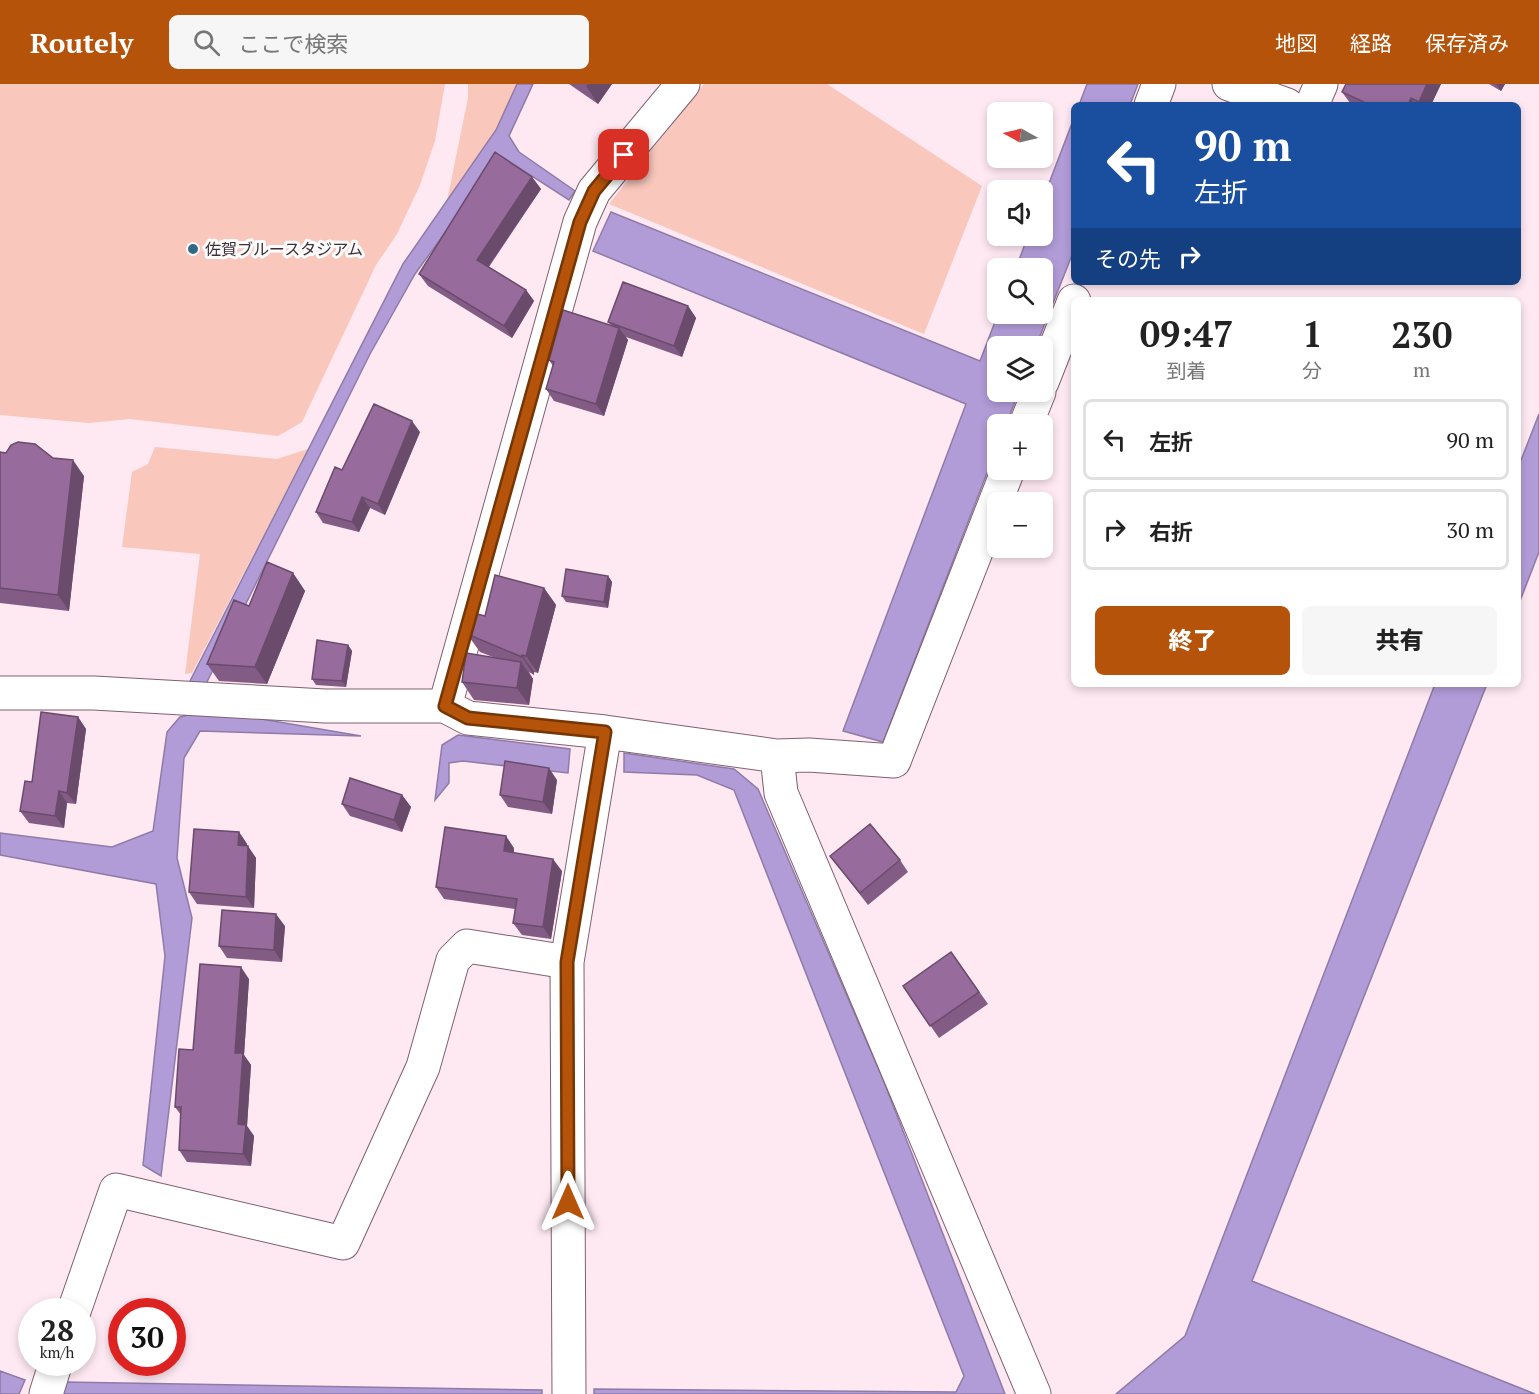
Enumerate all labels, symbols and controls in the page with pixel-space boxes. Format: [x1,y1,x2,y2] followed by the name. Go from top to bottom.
[169,15,589,69] search box
[30,24,133,61] text: Routely
[190,26,223,59] icon: search
[238,29,348,58] text: ここで検索
[1275,29,1317,57] text: 地図
[1350,29,1392,57] text: 経路
[1425,29,1509,57] text: 保存済み
[987,102,1053,168] north arrow
[987,102,1053,558] map controls
[1194,117,1292,173] text: 90 m
[1095,126,1173,204] icon: left
[598,129,649,180] pin
[607,138,640,171] icon: arrive
[1194,174,1248,210] text: 左折
[987,180,1053,246] button: sound
[205,238,363,260] place label: 佐賀ブルースタジアム
[1173,240,1206,273] icon: right
[186,242,200,256] marker: 佐賀ブルースタジアム
[1095,244,1161,273] text: その先
[987,258,1053,324] button: search
[1140,310,1233,357] text: 09:47
[1302,310,1323,357] text: 1
[1391,311,1452,358] text: 230
[987,336,1053,402] button: layers
[1413,356,1430,383] text: m
[1167,357,1207,384] text: 到着
[1302,357,1322,384] text: 分
[987,414,1053,480] button: +
[1098,423,1131,456] icon: left
[1446,425,1494,454] text: 90 m
[1149,427,1193,456] text: 左折
[987,492,1053,558] button: −
[1098,513,1131,546] icon: right
[1446,515,1494,544] text: 30 m
[1149,517,1193,546] text: 右折
[1095,606,1290,675] button: 終了
[1302,606,1497,675] button: 共有
[536,1170,600,1234] position arrow
[108,1298,186,1376] speed limit sign: 30
[40,1310,74,1350] text: 28
[40,1342,74,1362] text: km/h

